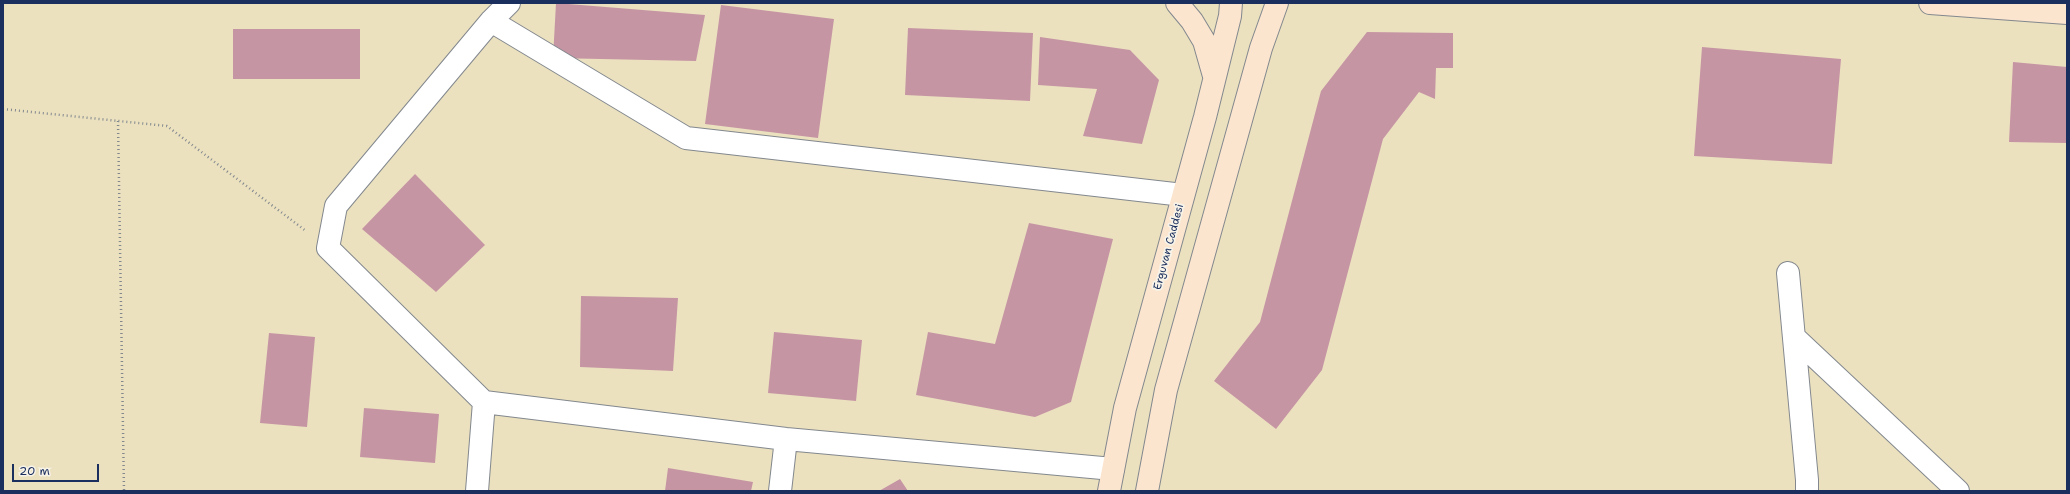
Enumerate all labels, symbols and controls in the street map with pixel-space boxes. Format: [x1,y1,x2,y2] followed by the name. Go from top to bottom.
[1151,202,1187,292] street label: Erguvan Caddesi
[14,456,101,482] scale bar
[19,463,50,479] text: 20 m

